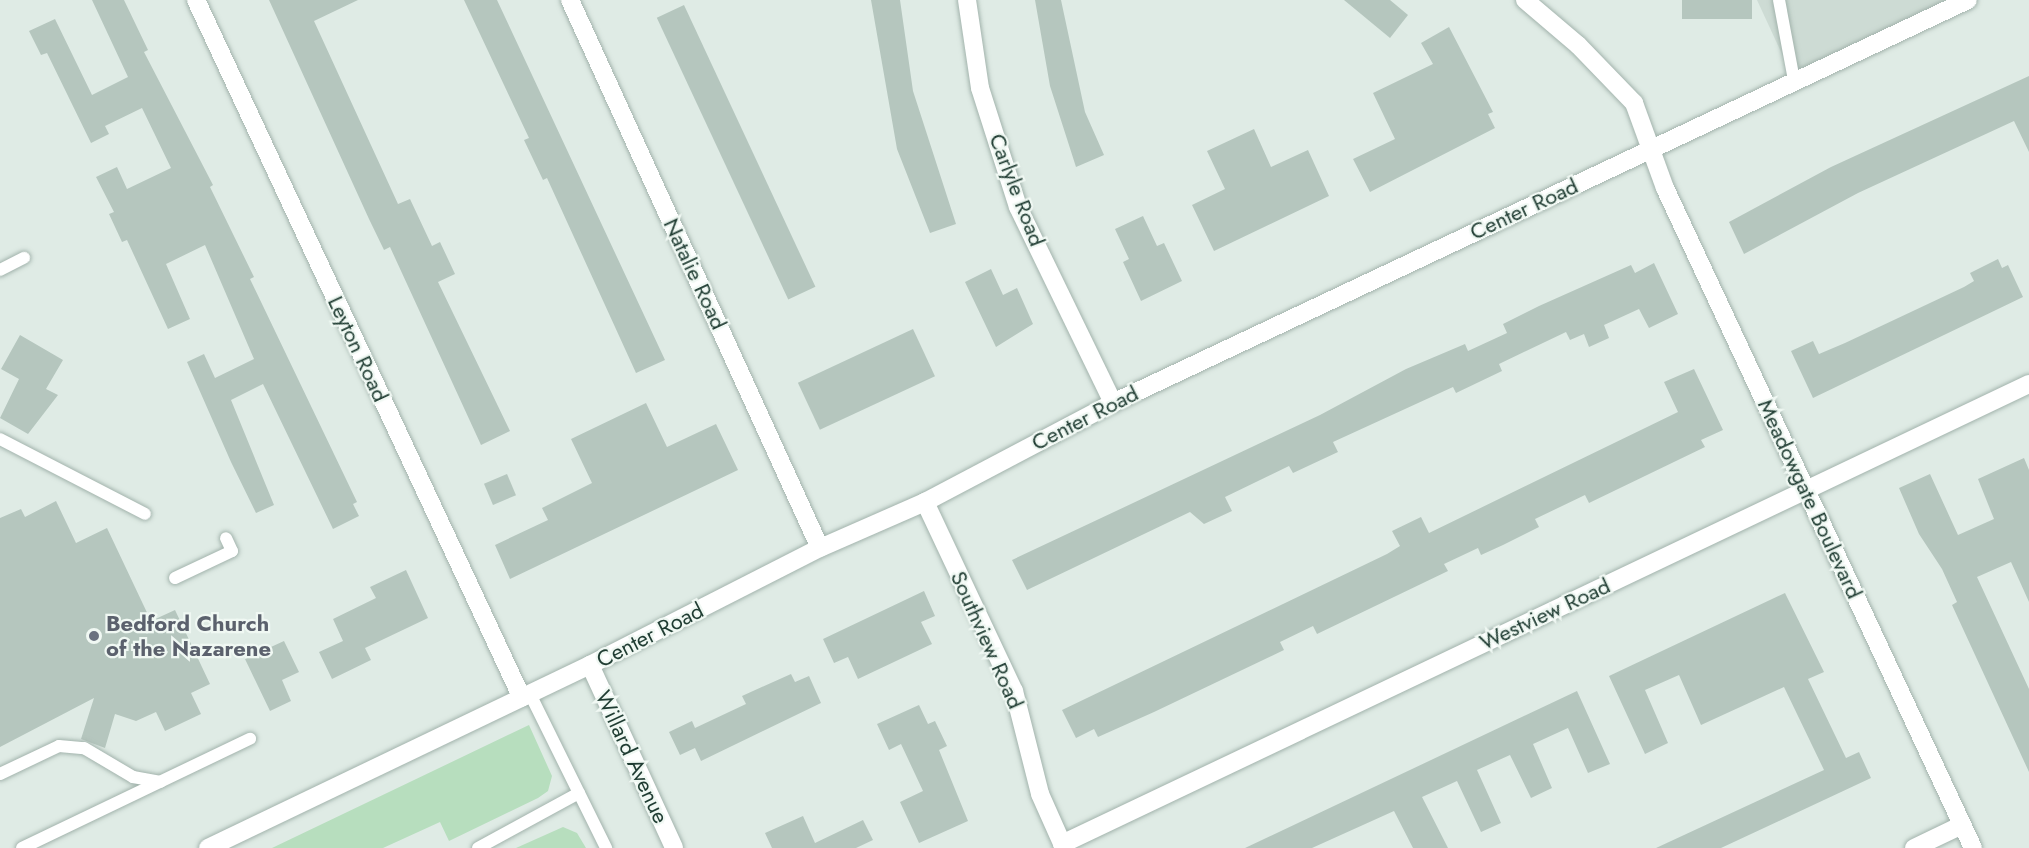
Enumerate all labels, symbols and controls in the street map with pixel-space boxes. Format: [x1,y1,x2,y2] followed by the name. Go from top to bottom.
[983,130,1051,250] street label: Carlyle Road
[1466,172,1582,246] street label: Center Road
[658,214,732,334] street label: Natalie Road
[322,292,394,406] street label: Leyton Road
[1027,380,1143,456] street label: Center Road
[1752,395,1868,603] street label: Meadowgate Boulevard
[945,567,1029,713] street label: Southview Road
[1476,572,1614,656] street label: Westview Road
[592,597,708,673] street label: Center Road
[106,610,271,662] place label: Bedford Church of the Nazarene
[87,629,101,643] marker: Bedford Church of the Nazarene
[590,686,674,828] street label: Willard Avenue

